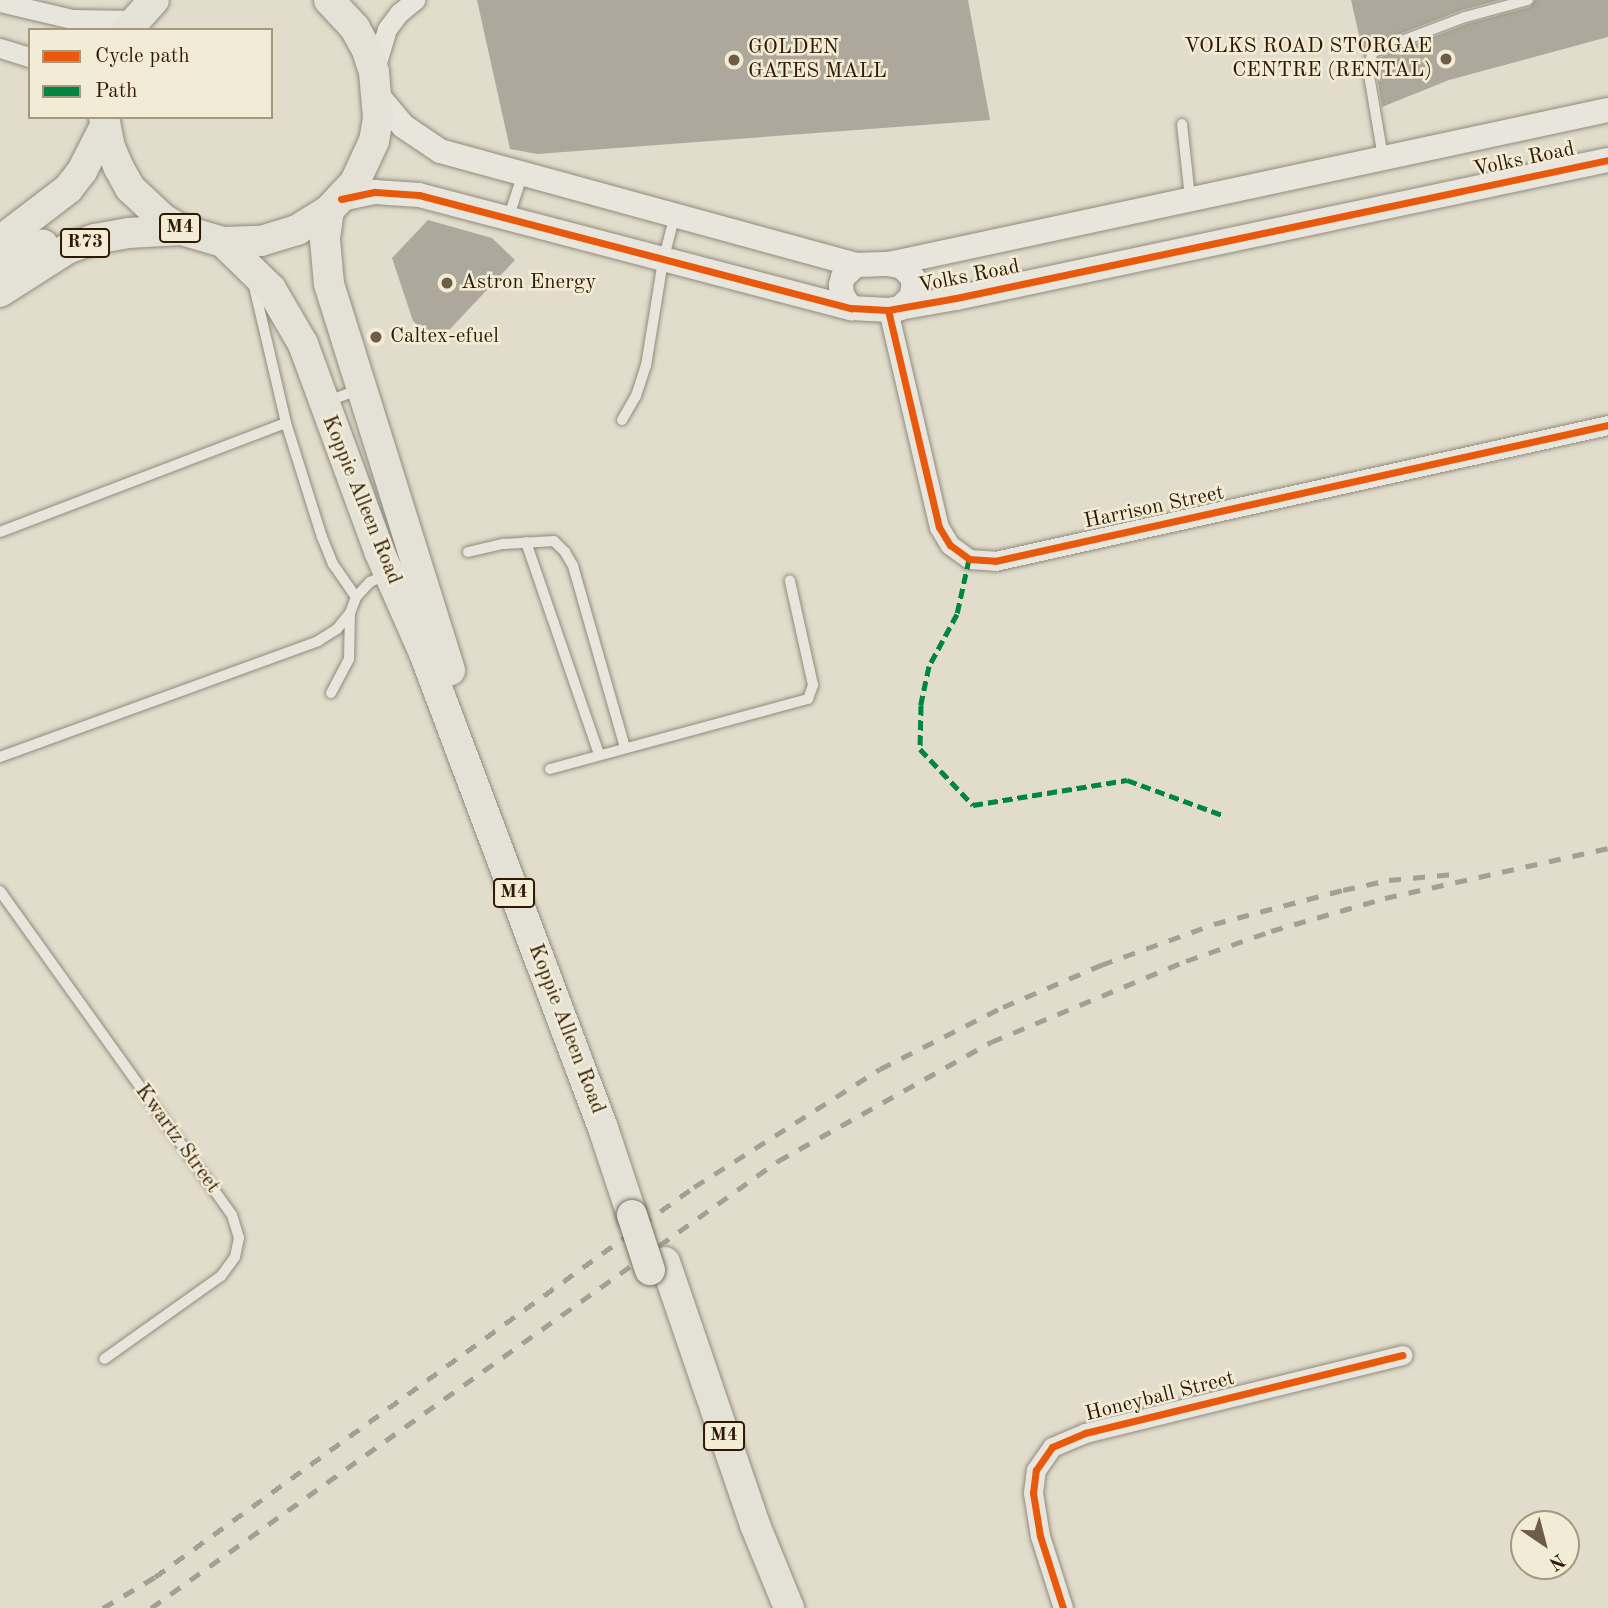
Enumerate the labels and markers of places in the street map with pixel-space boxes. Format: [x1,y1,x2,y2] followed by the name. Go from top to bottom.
[1184,34,1432,84] place label: VOLKS ROAD STORGAE CENTRE (RENTAL)
[748,35,887,85] place label: GOLDEN GATES MALL
[1438,51,1454,67] marker: VOLKS ROAD STORGAE CENTRE (RENTAL)
[726,52,742,68] marker: GOLDEN GATES MALL
[461,270,596,296] place label: Astron Energy
[439,275,455,291] marker: Astron Energy
[390,324,499,350] place label: Caltex-efuel
[368,329,384,345] marker: Caltex-efuel

